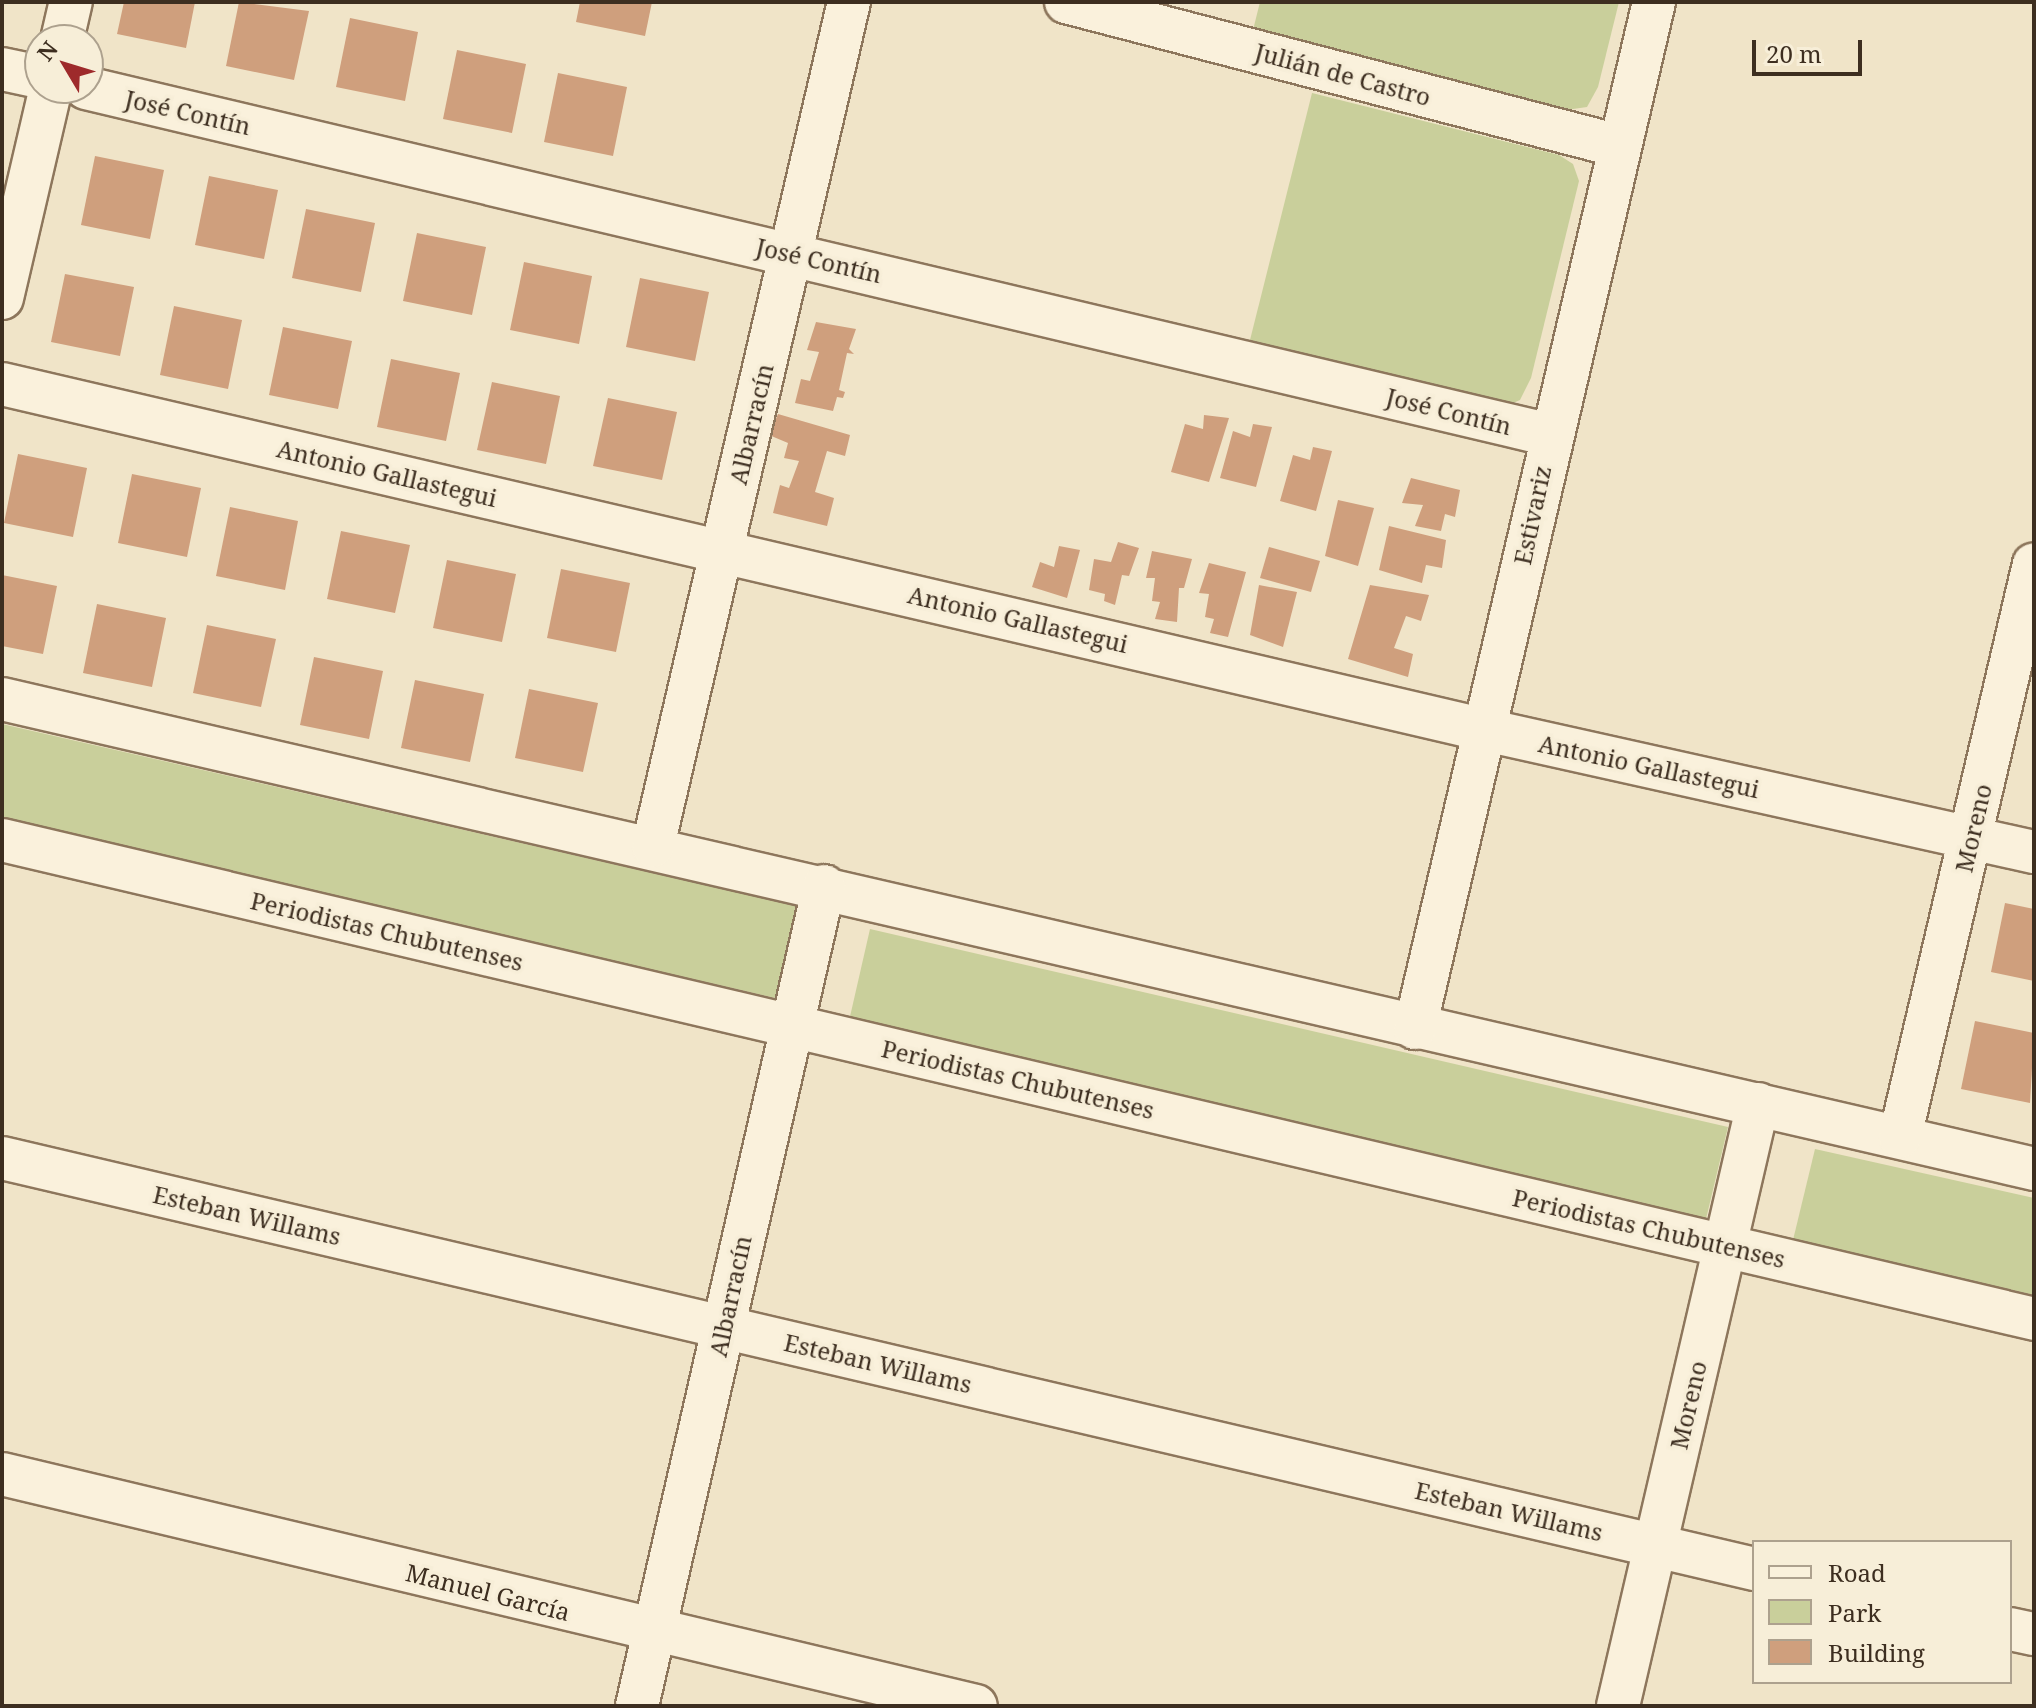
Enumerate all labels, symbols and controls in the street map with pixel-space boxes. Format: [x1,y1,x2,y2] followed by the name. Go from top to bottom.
[24,24,104,104] north arrow
[1756,24,1866,74] scale bar
[30,34,64,67] text: N
[1252,37,1434,111] street label: Julián de Castro
[1766,37,1822,70] text: 20 m
[122,84,254,140] street label: José Contín
[753,232,885,288] street label: José Contín
[723,361,779,487] street label: Albarracín
[1383,382,1515,440] street label: José Contín
[274,434,500,512] street label: Antonio Gallastegui
[1507,463,1557,567] street label: Estivariz
[905,580,1131,658] street label: Antonio Gallastegui
[1536,729,1762,803] street label: Antonio Gallastegui
[1949,781,1997,875] street label: Moreno
[248,886,526,976] street label: Periodistas Chubutenses
[879,1034,1157,1124] street label: Periodistas Chubutenses
[150,1179,344,1251] street label: Esteban Willams
[1510,1183,1788,1273] street label: Periodistas Chubutenses
[703,1233,757,1359] street label: Albarracín
[781,1327,975,1399] street label: Esteban Willams
[1664,1358,1712,1452] street label: Moreno
[1412,1475,1606,1547] street label: Esteban Willams
[1752,1540,2012,1684] legend
[1828,1556,1886,1589] text: Road
[403,1558,573,1626] street label: Manuel García
[1828,1596,1881,1629] text: Park
[1828,1636,1925,1669] text: Building

